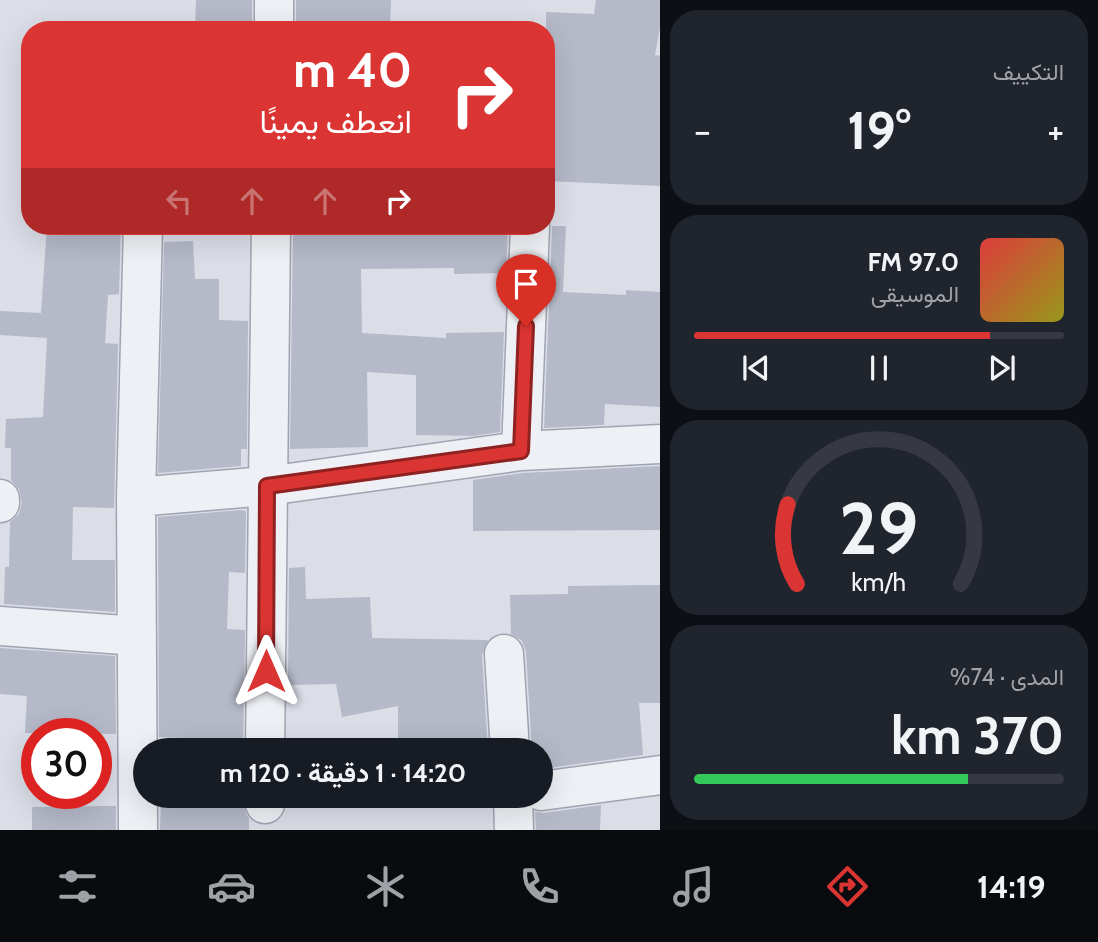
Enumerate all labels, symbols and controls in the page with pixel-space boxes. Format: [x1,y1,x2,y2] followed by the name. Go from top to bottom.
[293,40,412,99] text: 40 m
[436,49,527,140] icon: right
[993,58,1064,86] text: التكييف
[847,99,911,162] text: 19°
[260,102,412,141] text: انعطف يمينًا
[694,107,711,154] text: −
[1047,107,1064,154] text: +
[160,182,198,220] icon: left
[233,182,271,220] icon: ahead
[306,182,344,220] icon: ahead
[379,182,417,220] icon: right
[867,246,959,278] text: 97.0 FM
[496,254,556,326] pin
[507,265,545,303] icon: arrive
[871,280,959,308] text: الموسيقى
[737,349,775,387] icon: previous
[860,349,898,387] icon: pause
[983,349,1021,387] icon: next
[839,484,919,572] text: 29
[852,566,906,596] text: km/h
[229,634,303,708] position arrow
[950,663,1064,691] text: المدى · 74%
[891,704,1064,767] text: 370 km
[21,718,112,809] speed limit sign: 30
[220,757,466,789] text: 14:20 · 1 دقيقة · 120 m
[53,862,102,911] icon: filters
[207,862,256,911] icon: car
[361,862,410,911] icon: climate
[515,862,564,911] icon: phone
[669,862,718,911] icon: music
[823,862,872,911] icon: directions
[977,867,1045,906] text: 14:19

